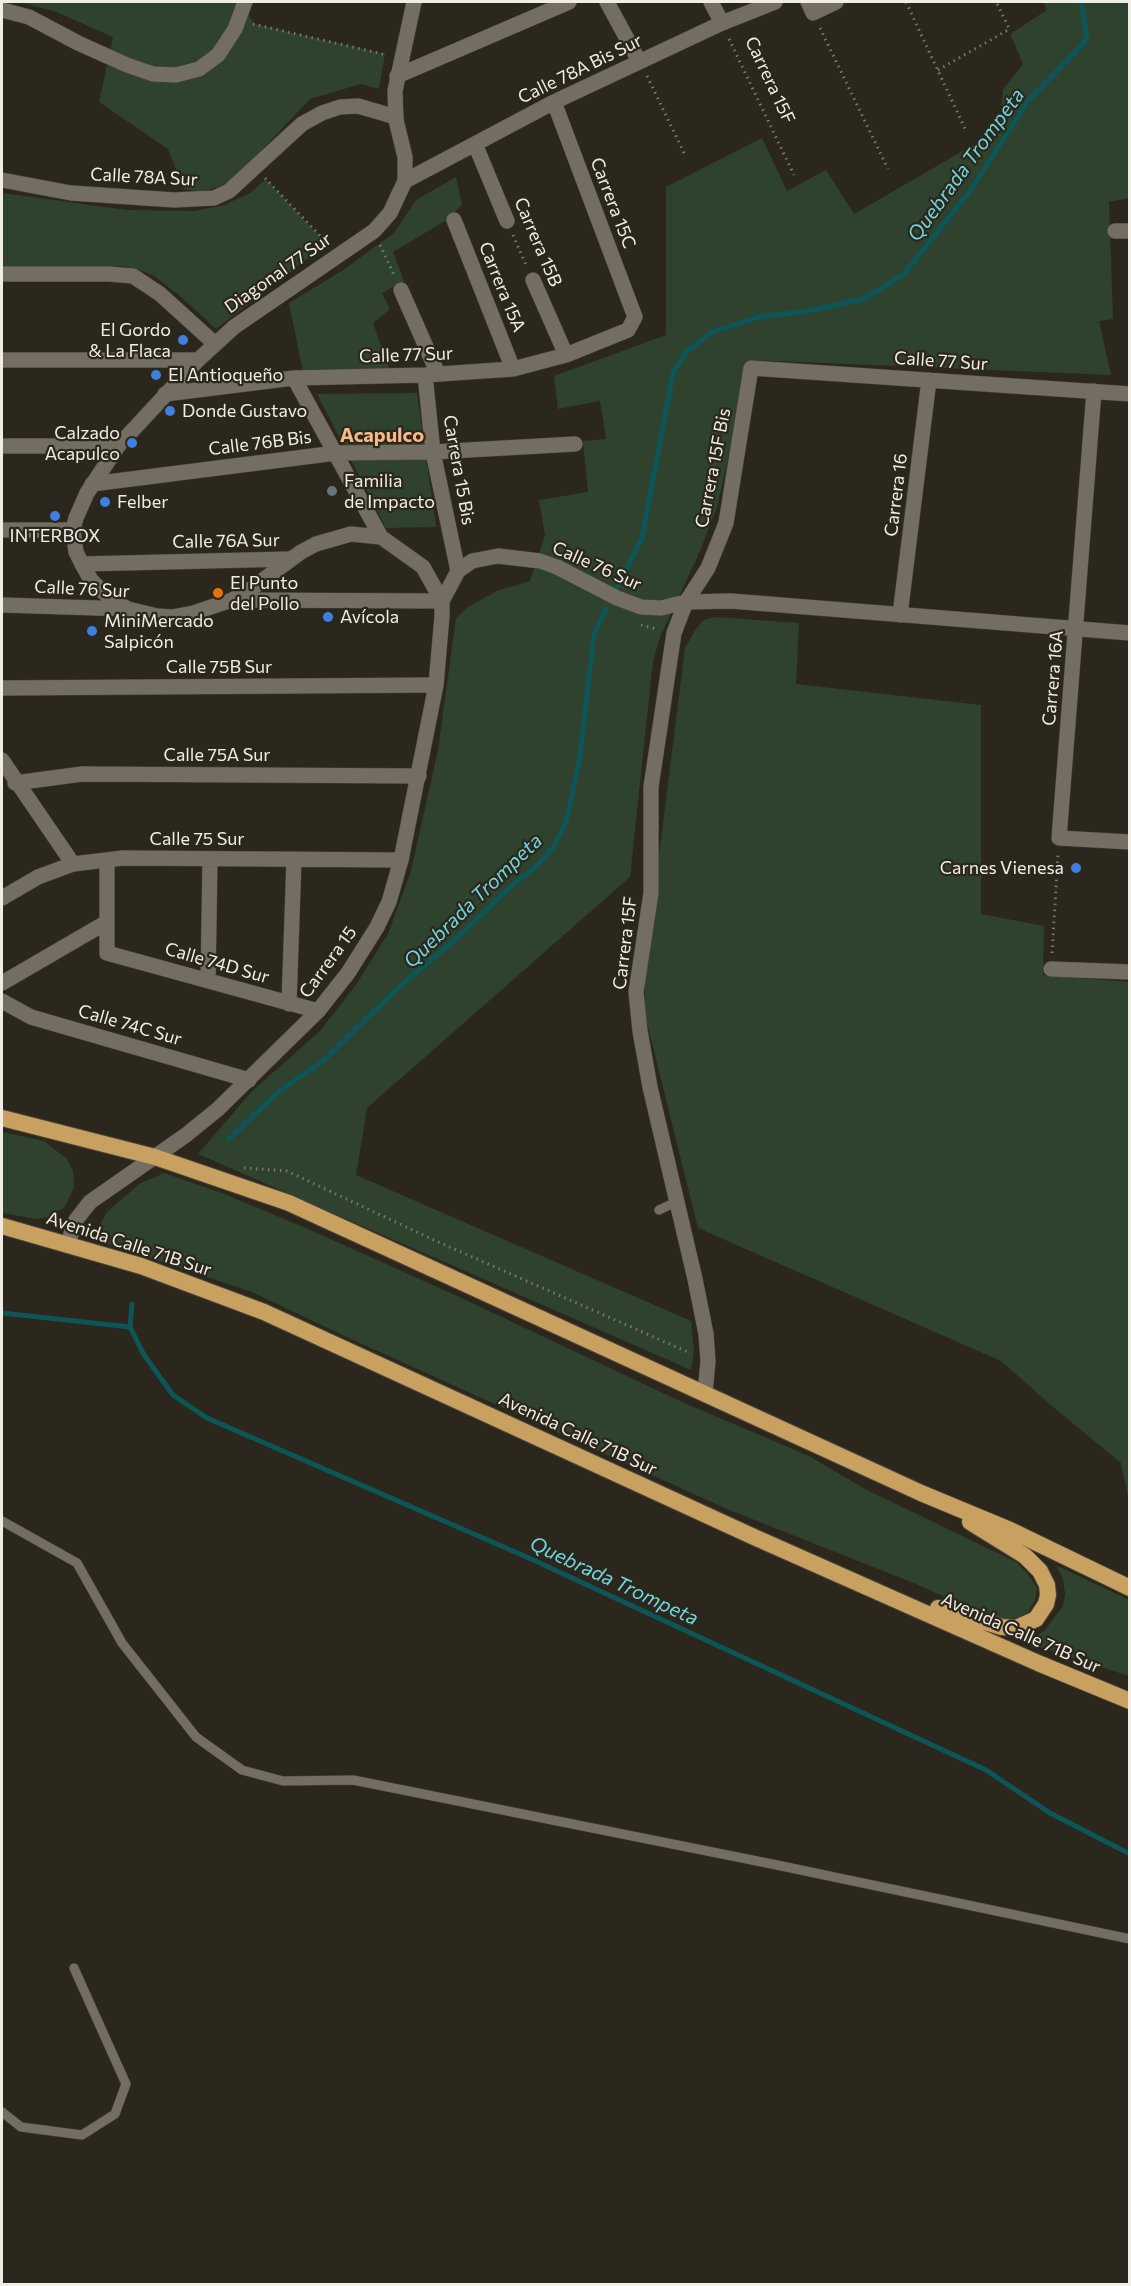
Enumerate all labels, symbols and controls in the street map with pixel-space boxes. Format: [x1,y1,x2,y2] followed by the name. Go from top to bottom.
[514,30,646,108] street label: Calle 78A Bis Sur
[740,33,800,127] street label: Carrera 15F
[902,84,1030,246] water label: Quebrada Trompeta
[586,155,640,251] street label: Carrera 15C
[90,163,198,191] street label: Calle 78A Sur
[510,194,566,290] street label: Carrera 15B
[220,228,336,318] street label: Diagonal 77 Sur
[474,239,530,335] street label: Carrera 15A
[89,319,171,362] place label: El Gordo & La Flaca
[176,333,190,347] marker: El Gordo & La Flaca
[359,343,453,367] street label: Calle 77 Sur
[893,347,989,375] street label: Calle 77 Sur
[168,364,283,386] place label: El Antioqueño
[149,368,163,382] marker: El Antioqueño
[182,400,307,422] place label: Donde Gustavo
[163,404,177,418] marker: Donde Gustavo
[691,406,735,530] street label: Carrera 15F Bis
[439,413,479,527] street label: Carrera 15 Bis
[45,422,120,464] place label: Calzado Acapulco
[340,423,424,447] district label: Acapulco
[207,426,313,460] street label: Calle 76B Bis
[125,436,139,450] marker: Calzado Acapulco
[880,452,912,538] street label: Carrera 16
[344,470,435,512] place label: Familia de Impacto
[325,484,339,498] marker: Familia de Impacto
[117,491,168,513] place label: Felber
[98,495,112,509] marker: Felber
[48,509,62,523] marker: INTERBOX
[10,525,100,547] place label: INTERBOX
[172,529,280,553] street label: Calle 76A Sur
[549,537,645,595] street label: Calle 76 Sur
[230,572,300,614] place label: El Punto del Pollo
[34,576,130,602] street label: Calle 76 Sur
[211,586,225,600] marker: El Punto del Pollo
[340,606,399,628] place label: Avícola
[104,610,214,652] place label: MiniMercado Salpicón
[321,610,335,624] marker: Avícola
[85,624,99,638] marker: MiniMercado Salpicón
[1038,629,1068,727] street label: Carrera 16A
[166,656,272,678] street label: Calle 75B Sur
[164,744,270,766] street label: Calle 75A Sur
[150,828,244,850] street label: Calle 75 Sur
[399,829,547,973] water label: Quebrada Trompeta
[940,857,1064,879] place label: Carnes Vienesa
[1069,861,1083,875] marker: Carnes Vienesa
[609,895,641,991] street label: Carrera 15F
[295,922,361,1002] street label: Carrera 15
[162,938,272,988] street label: Calle 74D Sur
[76,1000,184,1050] street label: Calle 74C Sur
[44,1207,214,1281] street label: Avenida Calle 71B Sur
[495,1388,661,1480] street label: Avenida Calle 71B Sur
[526,1531,702,1631] water label: Quebrada Trompeta
[938,1588,1104,1678] street label: Avenida Calle 71B Sur

